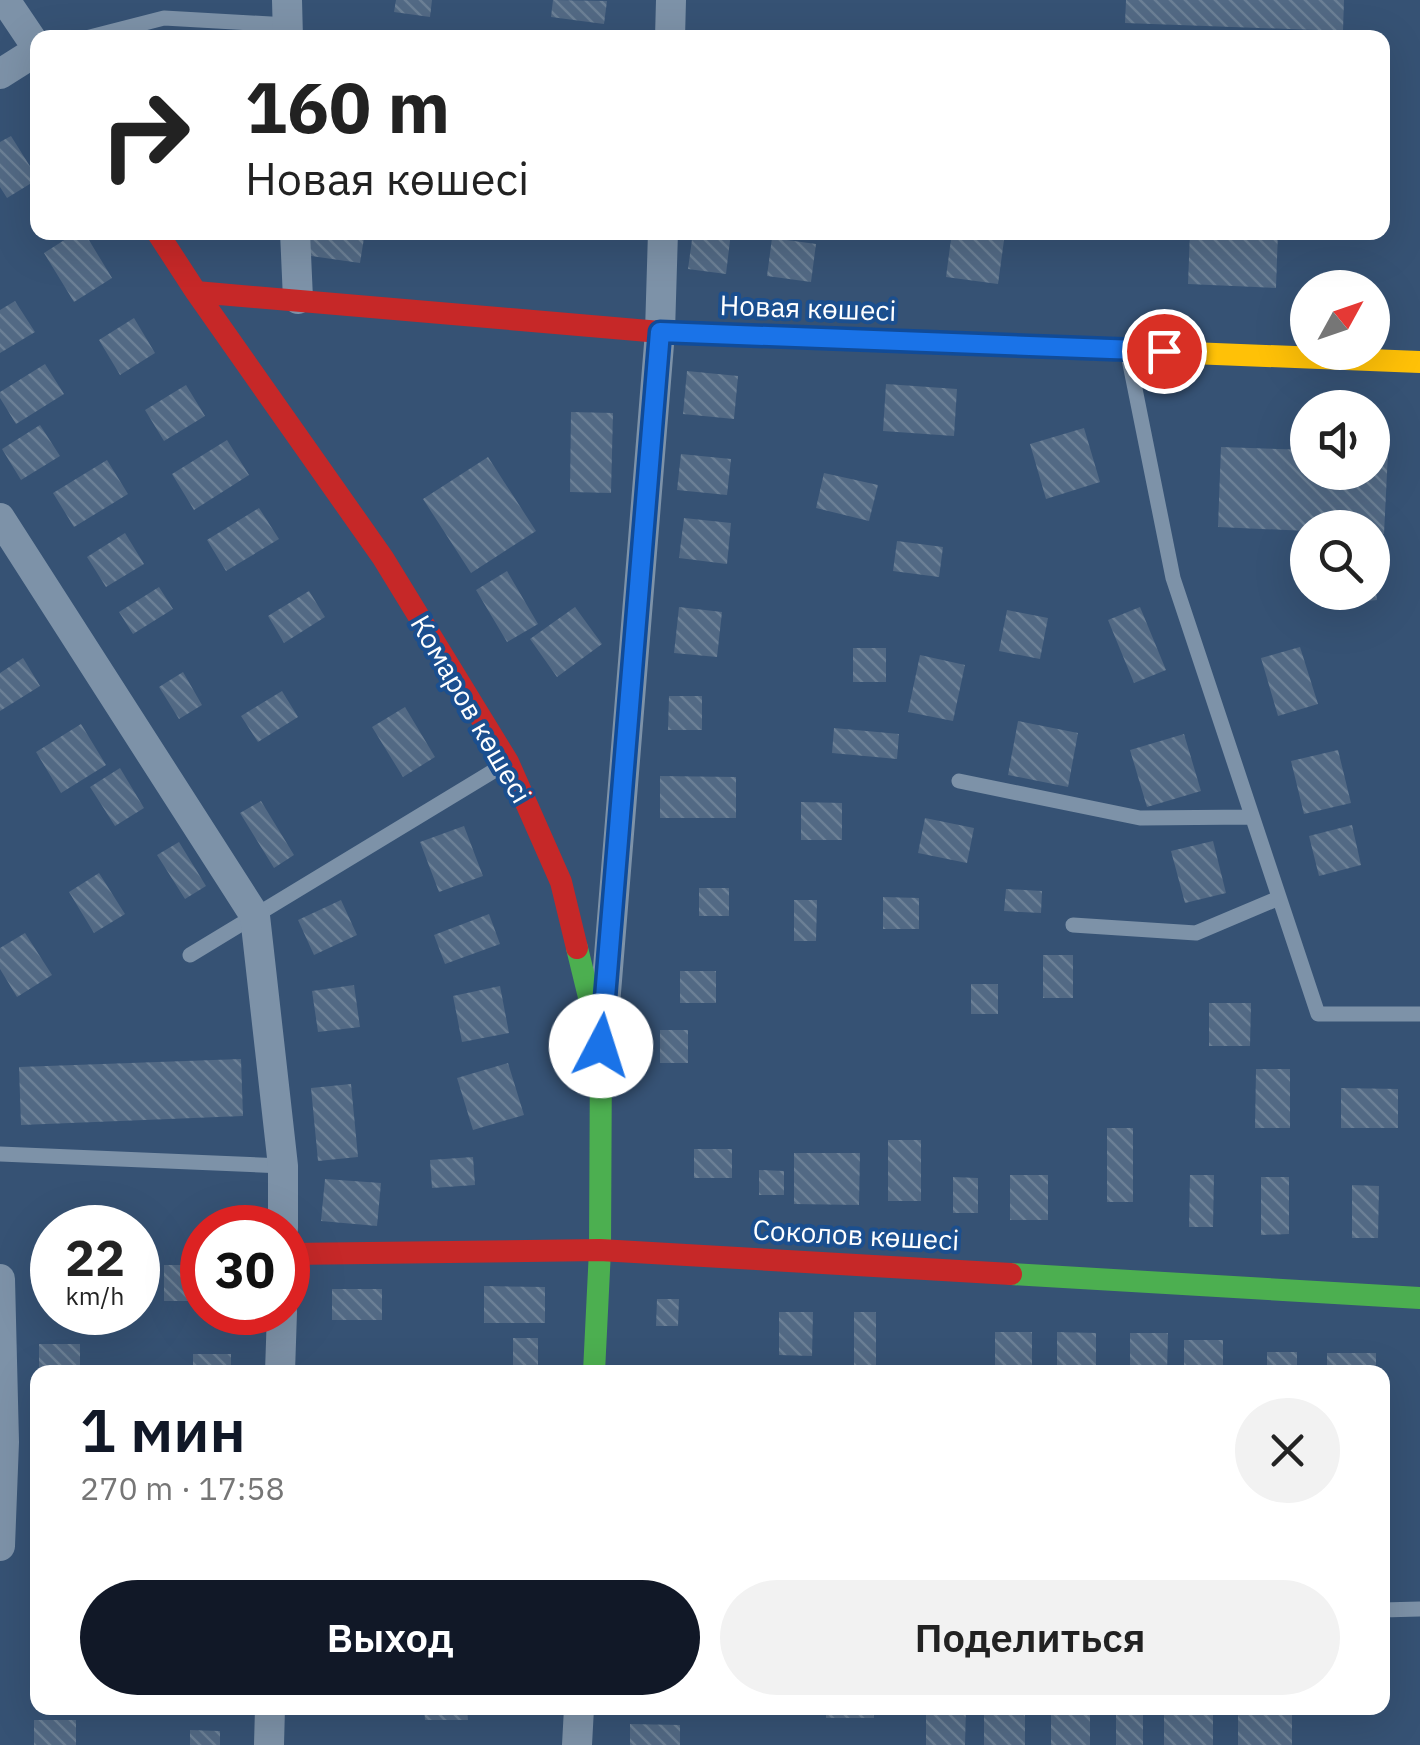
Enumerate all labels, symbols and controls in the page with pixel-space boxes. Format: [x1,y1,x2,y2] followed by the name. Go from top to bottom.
[245,61,450,152] text: 160 m
[80,70,210,200] icon: right
[245,149,529,207] text: Новая көшесі
[1290,270,1390,370] north arrow
[1290,270,1390,610] map controls
[719,286,897,329] street label: Новая көшесі
[1122,309,1207,394] pin
[1137,324,1192,379] icon: arrive
[1290,390,1390,490] button: sound
[1290,510,1390,610] button: search
[403,608,540,810] street label: Комаров көшесі
[549,994,653,1098] position arrow
[180,1205,310,1335] speed limit sign: 30
[752,1211,960,1258] street label: Соколов көшесі
[65,1225,125,1290] text: 22
[66,1279,124,1312] text: km/h
[80,1390,246,1469] text: 1 мин
[1235,1398,1340,1503] button: close
[80,1467,285,1509] text: 270 m · 17:58
[80,1580,700,1695] button: Выход
[720,1580,1340,1695] button: Поделиться

